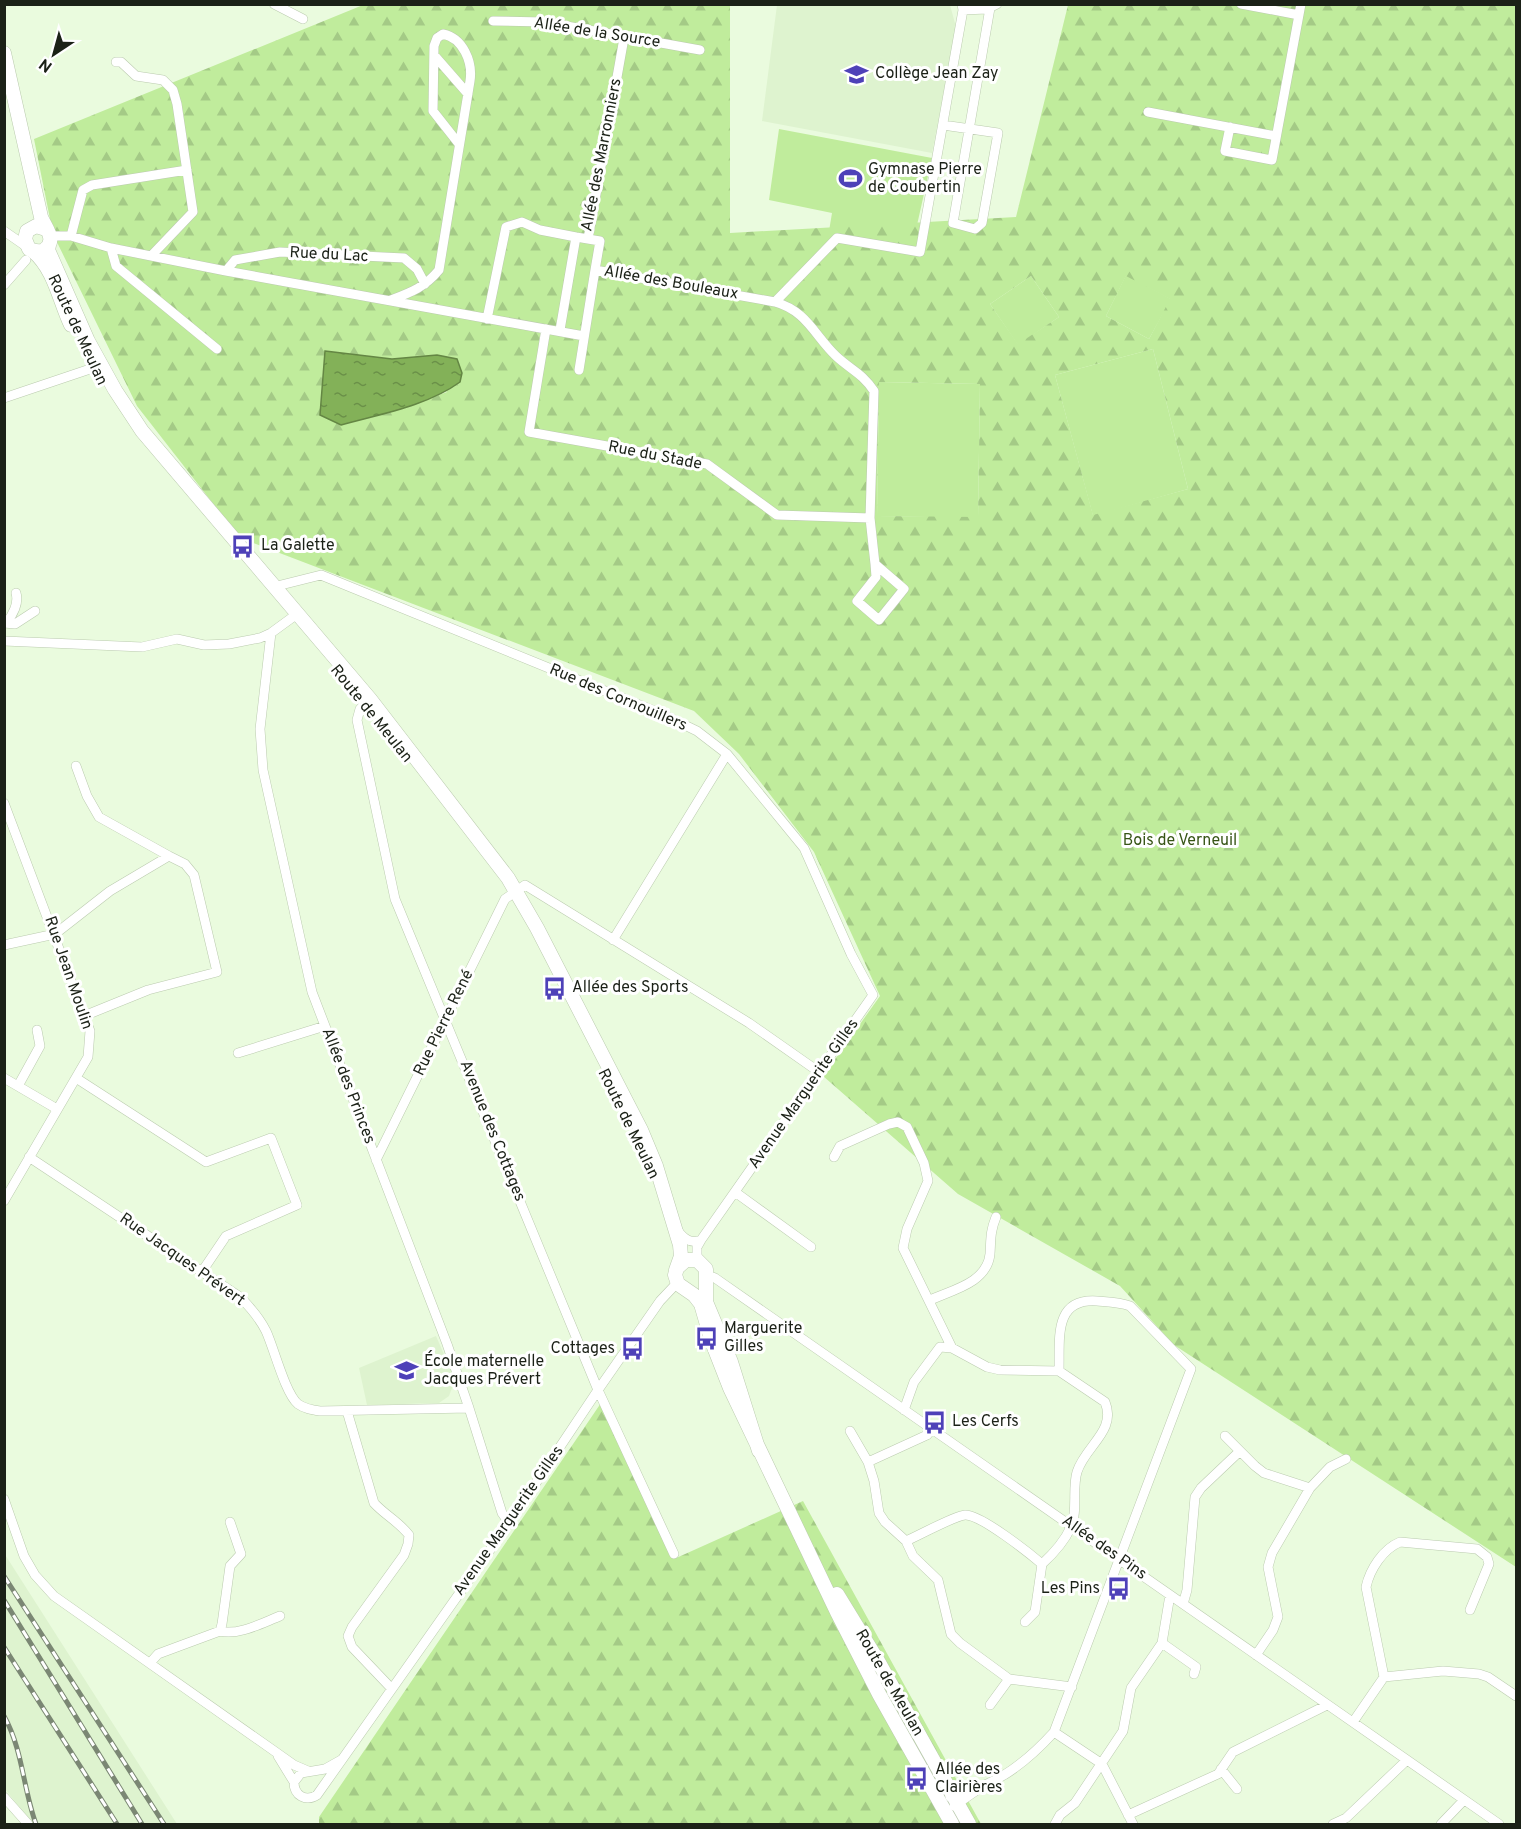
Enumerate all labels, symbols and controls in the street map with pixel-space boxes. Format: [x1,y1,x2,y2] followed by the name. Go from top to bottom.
[532,13,662,53] street label: Allée de la Source
[24,24,84,84] north arrow
[36,53,57,76] text: N
[844,61,870,87] school or university icon: Collège Jean Zay
[875,64,999,84] place label: Collège Jean Zay
[577,77,627,233] street label: Allée des Marronniers
[868,160,982,198] place label: Gymnase Pierre de Coubertin
[837,166,863,192] sports icon: Gymnase Pierre de Coubertin
[289,243,369,267] street label: Rue du Lac
[602,261,740,305] street label: Allée des Bouleaux
[43,271,111,389] street label: Route de Meulan
[606,437,704,475] street label: Rue du Stade
[230,533,256,559] bus stop icon: La Galette
[261,536,335,556] place label: La Galette
[546,660,690,736] street label: Rue des Cornouillers
[325,661,417,767] street label: Route de Meulan
[1123,831,1237,851] park label: Bois de Verneuil
[39,914,97,1032] street label: Rue Jean Moulin
[410,967,478,1079] street label: Rue Pierre René
[541,975,567,1001] bus stop icon: Allée des Sports
[572,978,689,998] place label: Allée des Sports
[745,1015,863,1173] street label: Avenue Marguerite Gilles
[317,1025,379,1147] street label: Allée des Princes
[455,1058,529,1204] street label: Avenue des Cottages
[593,1066,663,1182] street label: Route de Meulan
[115,1209,249,1311] street label: Rue Jacques Prévert
[724,1319,802,1357] place label: Marguerite Gilles
[693,1325,719,1351] bus stop icon: Marguerite Gilles
[620,1336,646,1362] bus stop icon: Cottages
[551,1339,615,1359] place label: Cottages
[424,1350,544,1390] place label: École maternelle Jacques Prévert
[393,1358,419,1384] school or university icon: École maternelle Jacques Prévert
[921,1409,947,1435] bus stop icon: Les Cerfs
[952,1412,1019,1432] place label: Les Cerfs
[450,1442,568,1600] street label: Avenue Marguerite Gilles
[1057,1511,1151,1585] street label: Allée des Pins
[1105,1576,1131,1602] bus stop icon: Les Pins
[1041,1579,1100,1599] place label: Les Pins
[850,1626,928,1740] street label: Route de Meulan
[935,1760,1003,1798] place label: Allée des Clairières
[904,1766,930,1792] bus stop icon: Allée des Clairières

